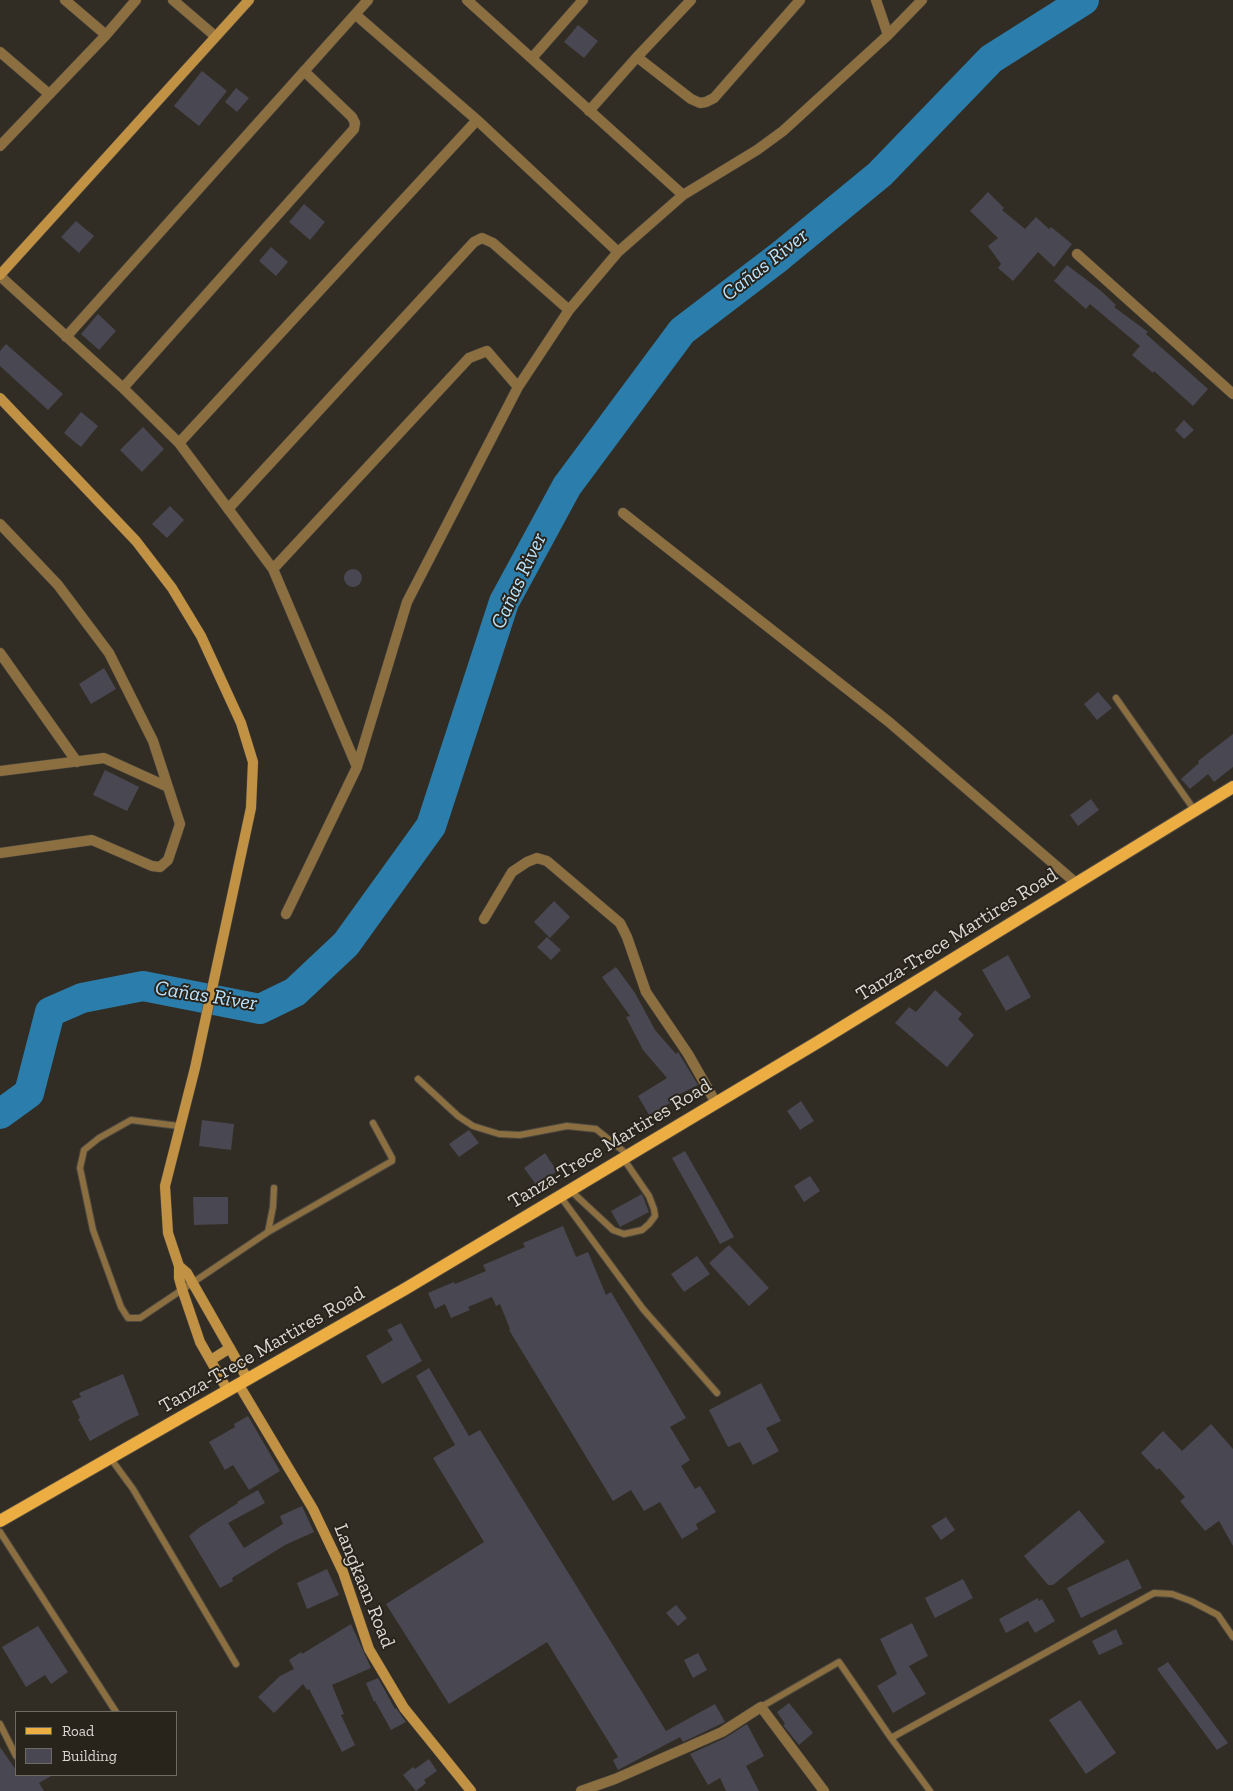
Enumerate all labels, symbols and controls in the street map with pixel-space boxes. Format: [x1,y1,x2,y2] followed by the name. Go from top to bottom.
[717,223,813,307] water label: Cañas River
[486,529,552,633] water label: Cañas River
[852,863,1062,1007] street label: Tanza-Trece Martires Road
[153,976,259,1016] water label: Cañas River
[504,1074,716,1214] street label: Tanza-Trece Martires Road
[155,1281,369,1419] street label: Tanza-Trece Martires Road
[328,1520,400,1652] street label: Langkaan Road
[15,1711,178,1776] legend
[62,1722,94,1740] text: Road
[62,1747,117,1765] text: Building

